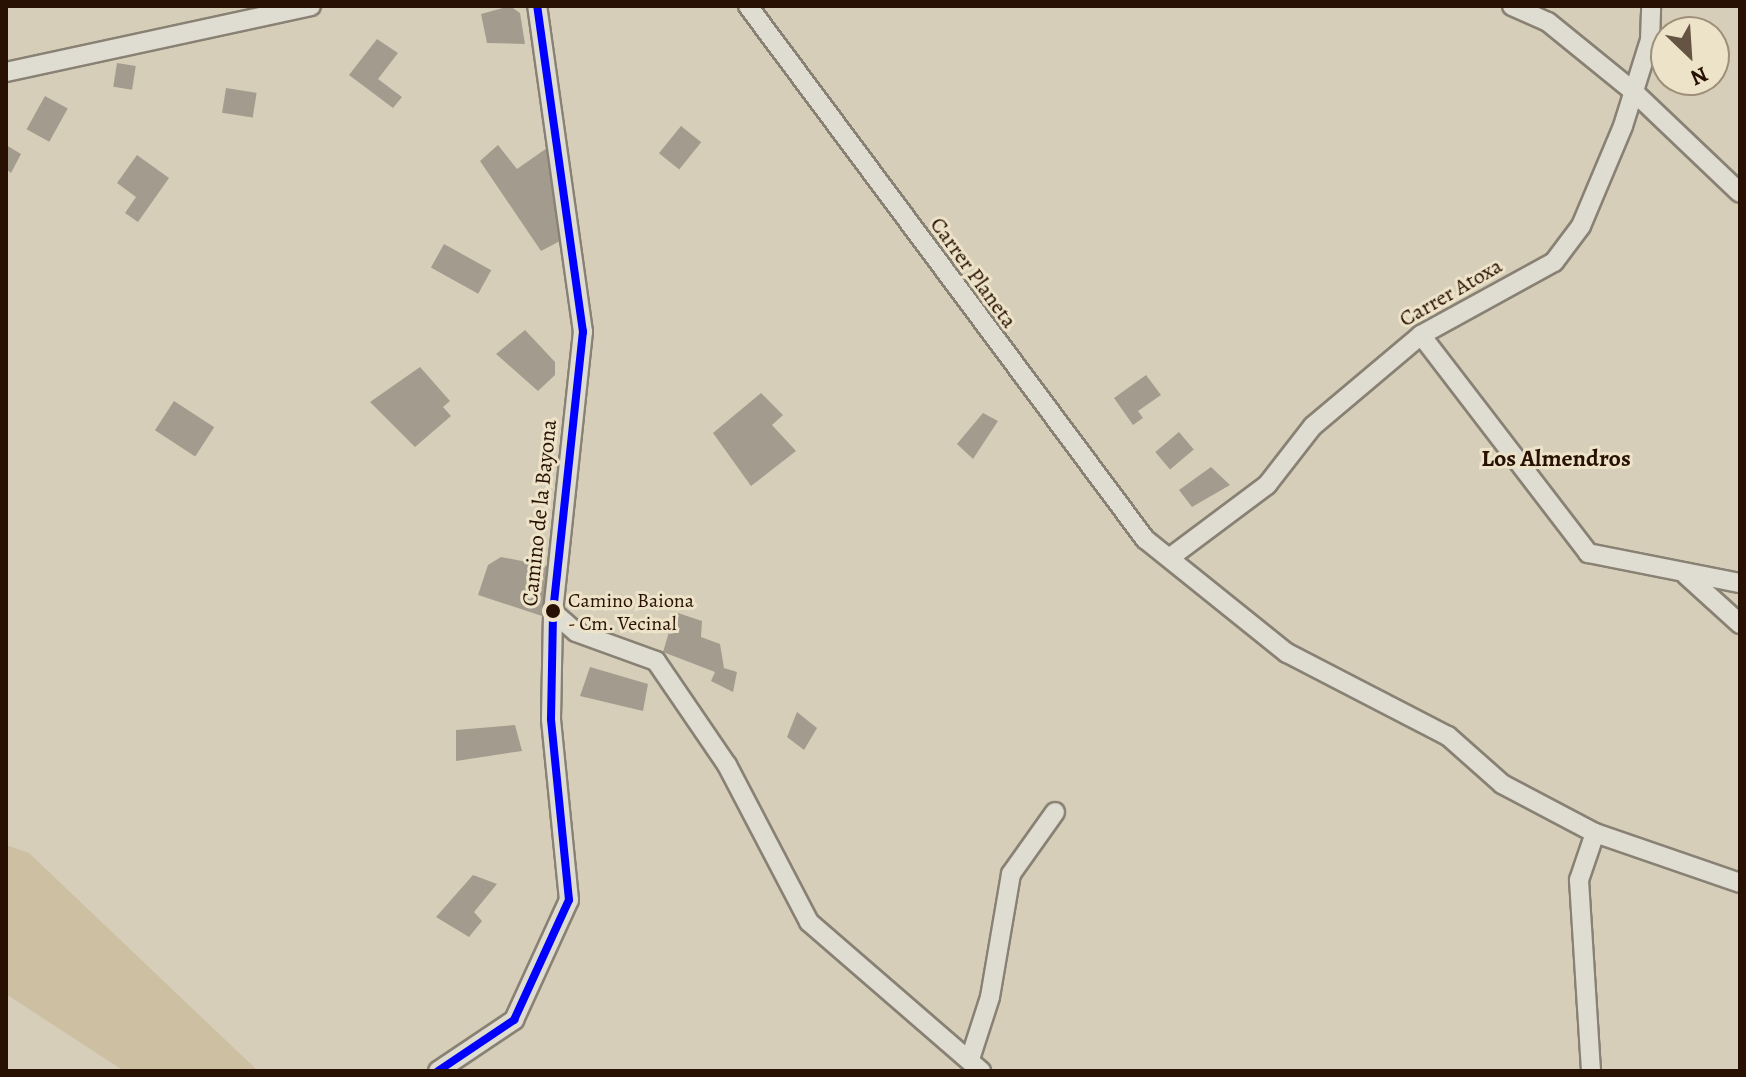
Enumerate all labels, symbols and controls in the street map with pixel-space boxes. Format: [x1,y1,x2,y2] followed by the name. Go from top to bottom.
[1650,16,1730,96] north arrow
[1686,59,1713,93] text: N
[924,212,1022,334] street label: Carrer Planeta
[1395,253,1507,333] street label: Carrer Atoxa
[517,418,563,608] street label: Camino de la Bayona
[1481,445,1631,473] district label: Los Almendros
[568,588,694,635] place label: Camino Baiona - Cm. Vecinal
[545,603,561,619] marker: Camino Baiona - Cm. Vecinal

